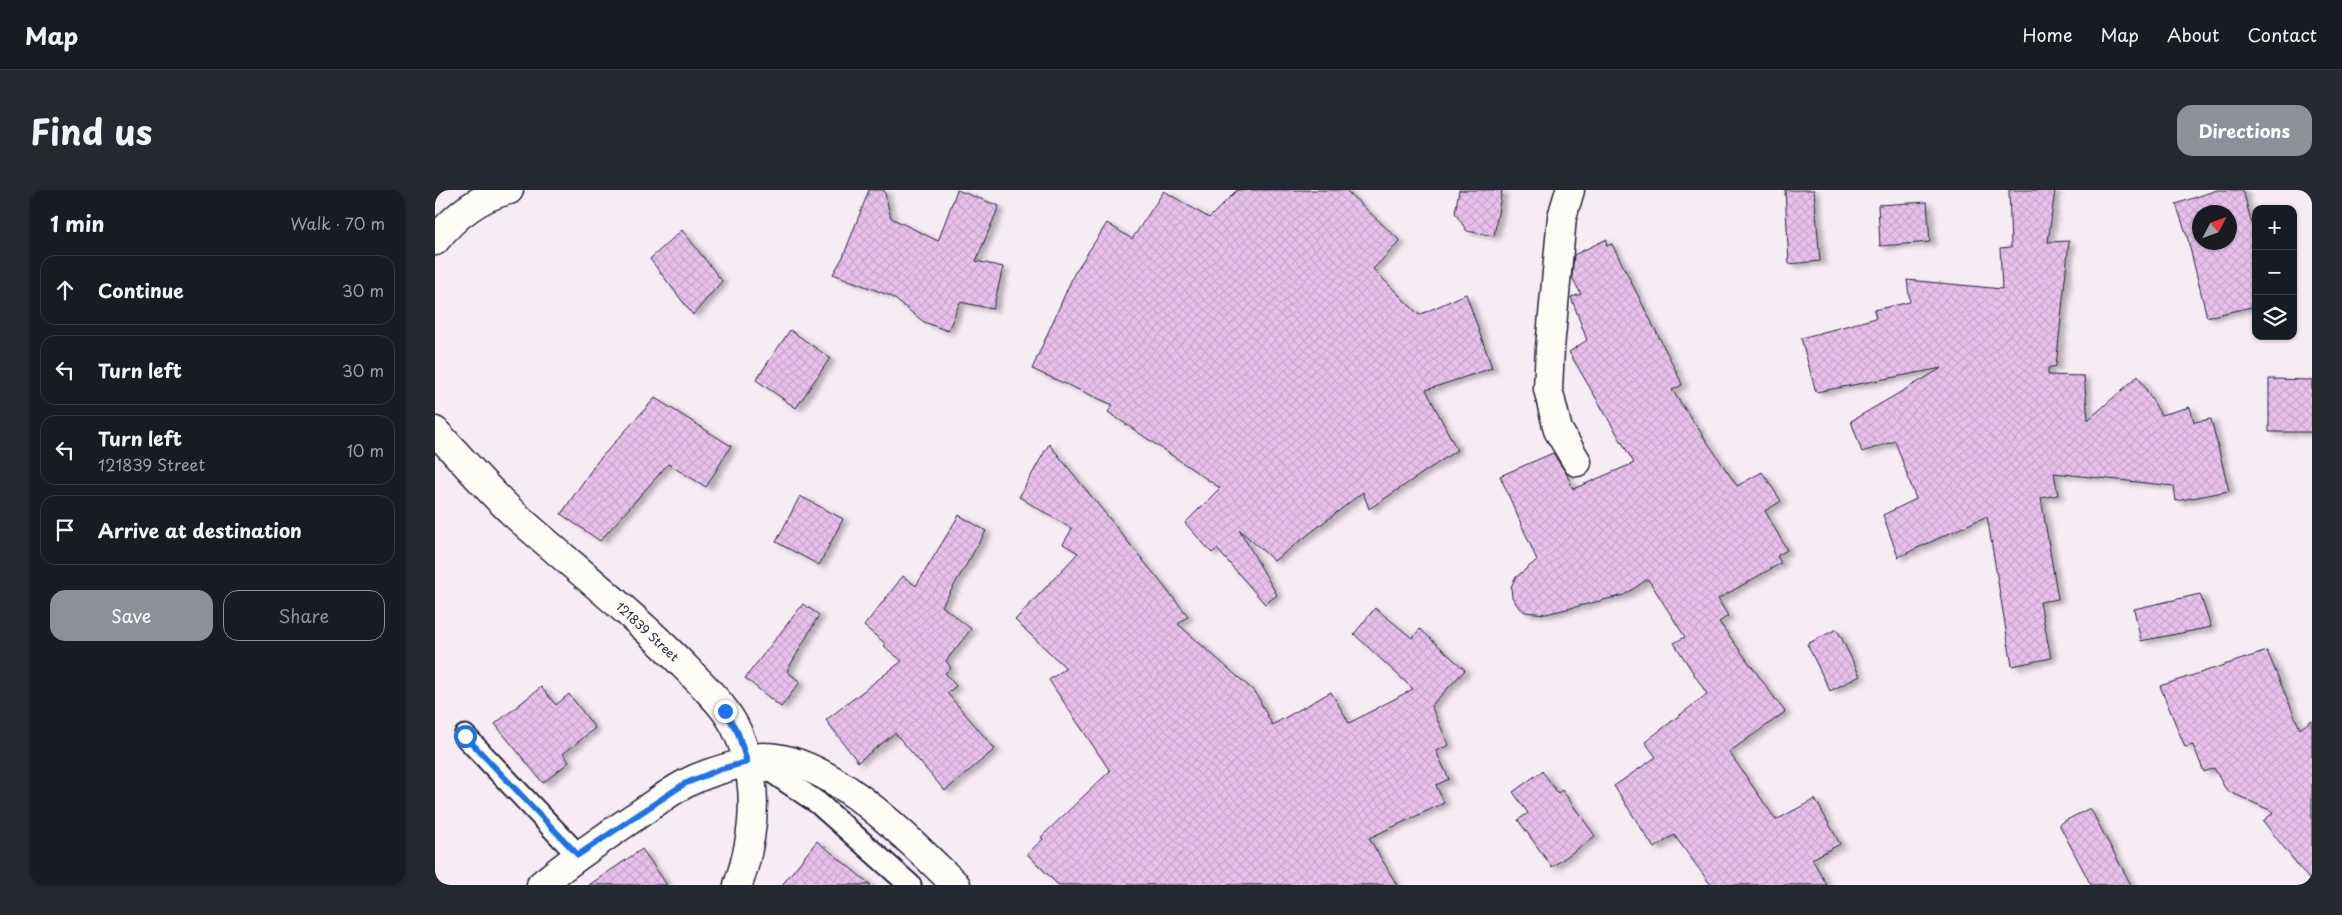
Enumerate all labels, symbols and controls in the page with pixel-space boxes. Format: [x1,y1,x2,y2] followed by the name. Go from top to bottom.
[25,17,78,53] text: Map
[2022,21,2072,48] text: Home
[2100,21,2139,48] text: Map
[2167,21,2219,48] text: About
[2247,21,2317,48] text: Contact
[30,104,152,157] text: Find us
[2177,105,2312,156] button: Directions
[2192,205,2237,250] north arrow
[2252,205,2297,340] map controls
[2252,205,2297,250] button: +
[50,207,104,239] text: 1 min
[290,211,385,235] text: Walk · 70 m
[2252,250,2297,295] button: −
[51,276,79,304] icon: ahead
[98,276,184,304] text: Continue
[342,278,384,302] text: 30 m
[2252,295,2297,340] button: layers
[51,356,79,384] icon: left
[98,356,182,384] text: Turn left
[342,358,384,382] text: 30 m
[98,424,182,452] text: Turn left
[51,436,79,464] icon: left
[347,438,384,462] text: 10 m
[98,452,205,476] text: 121839 Street
[51,516,79,544] icon: arrive
[98,516,302,544] text: Arrive at destination
[50,590,213,641] button: Save
[223,590,385,641] button: Share
[612,597,683,665] street label: 121839 Street
[714,700,737,723] route end
[454,725,477,748] route start

